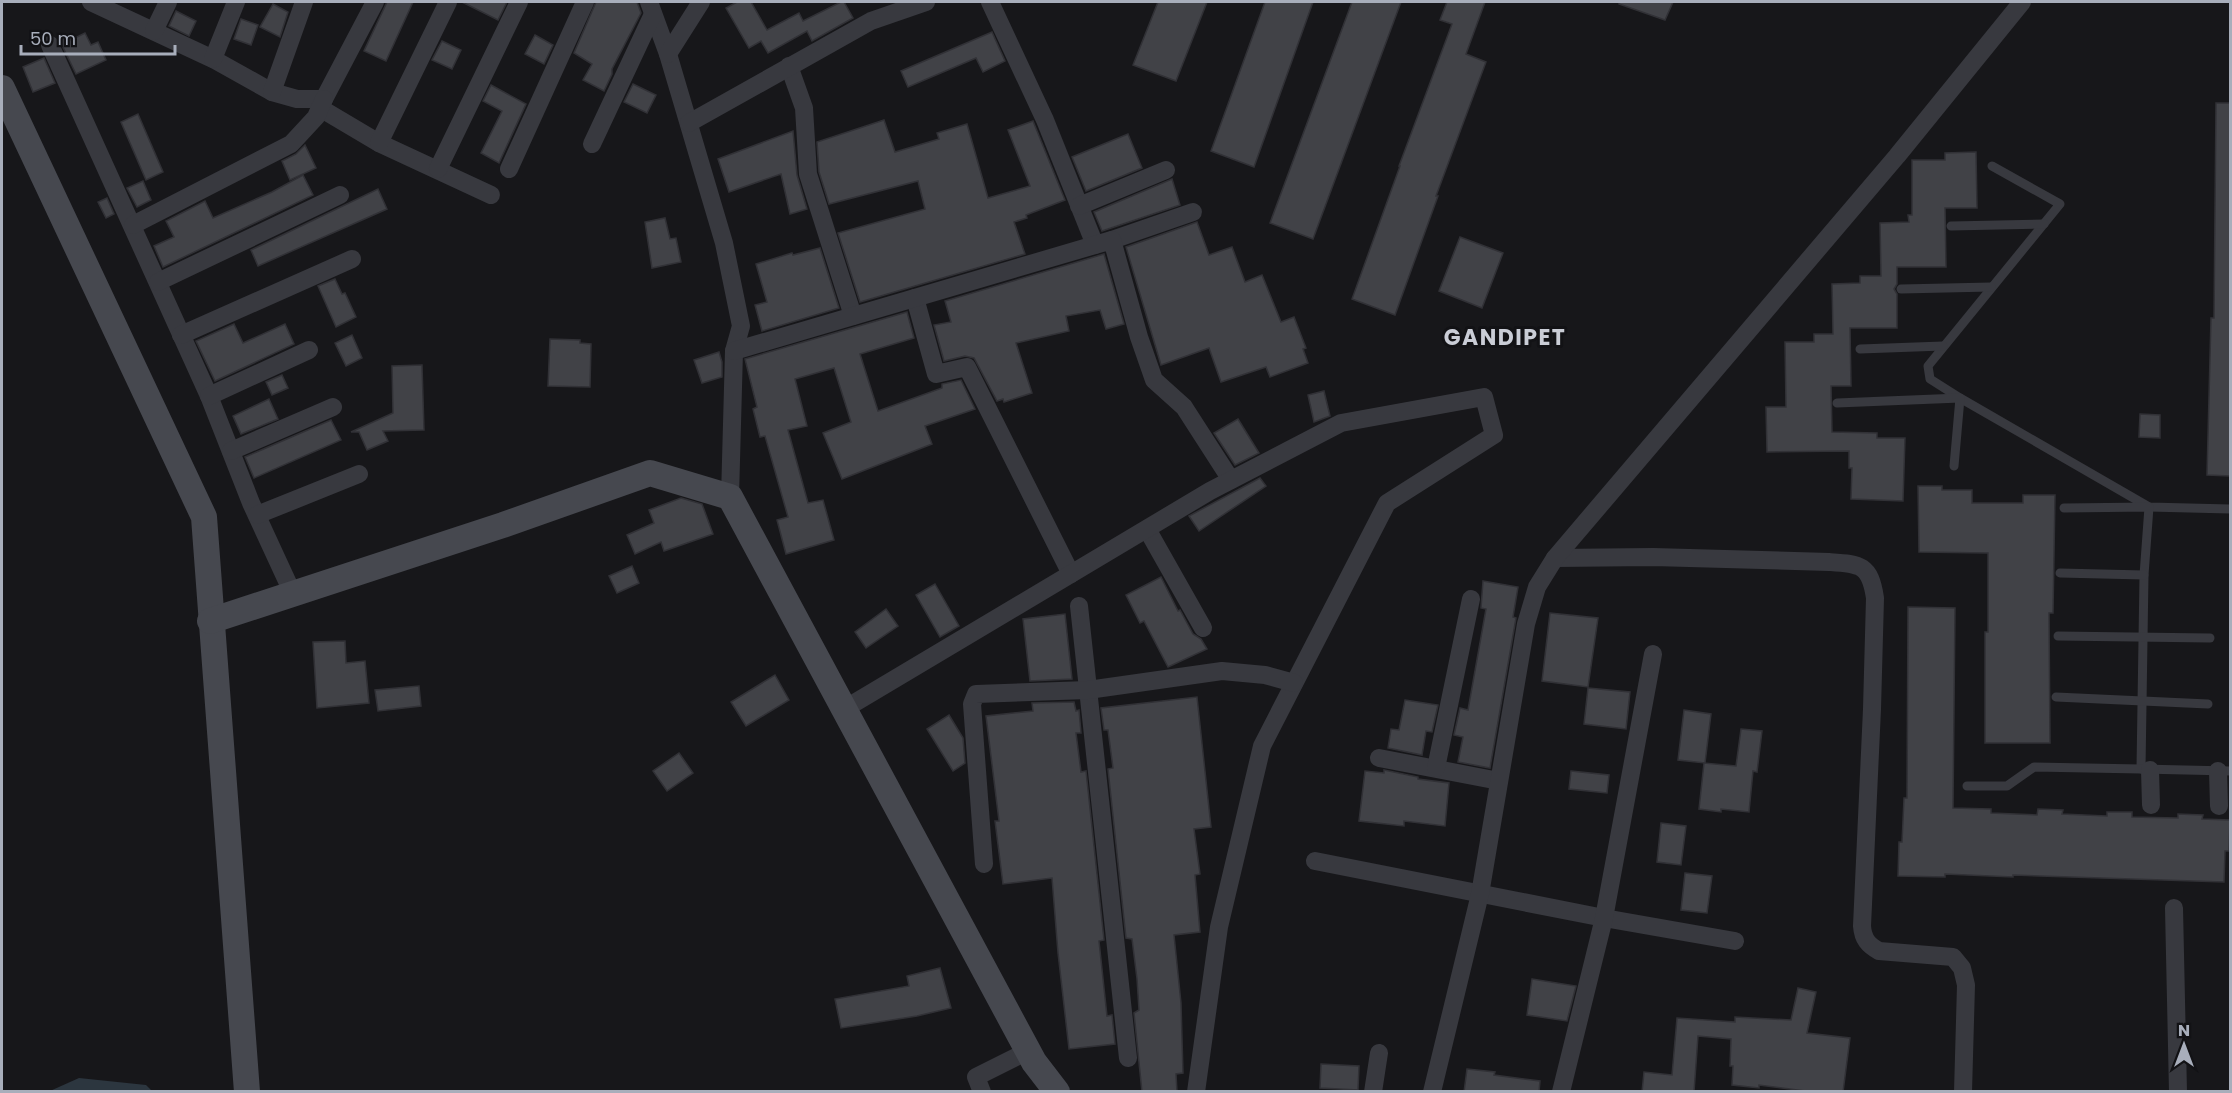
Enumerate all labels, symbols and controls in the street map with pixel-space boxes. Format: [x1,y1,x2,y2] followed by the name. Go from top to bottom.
[21,18,176,56] scale bar
[30,26,76,51] text: 50 m
[1444,322,1566,353] district label: GANDIPET
[2154,1015,2214,1075] north arrow
[2178,1019,2190,1042] text: N

